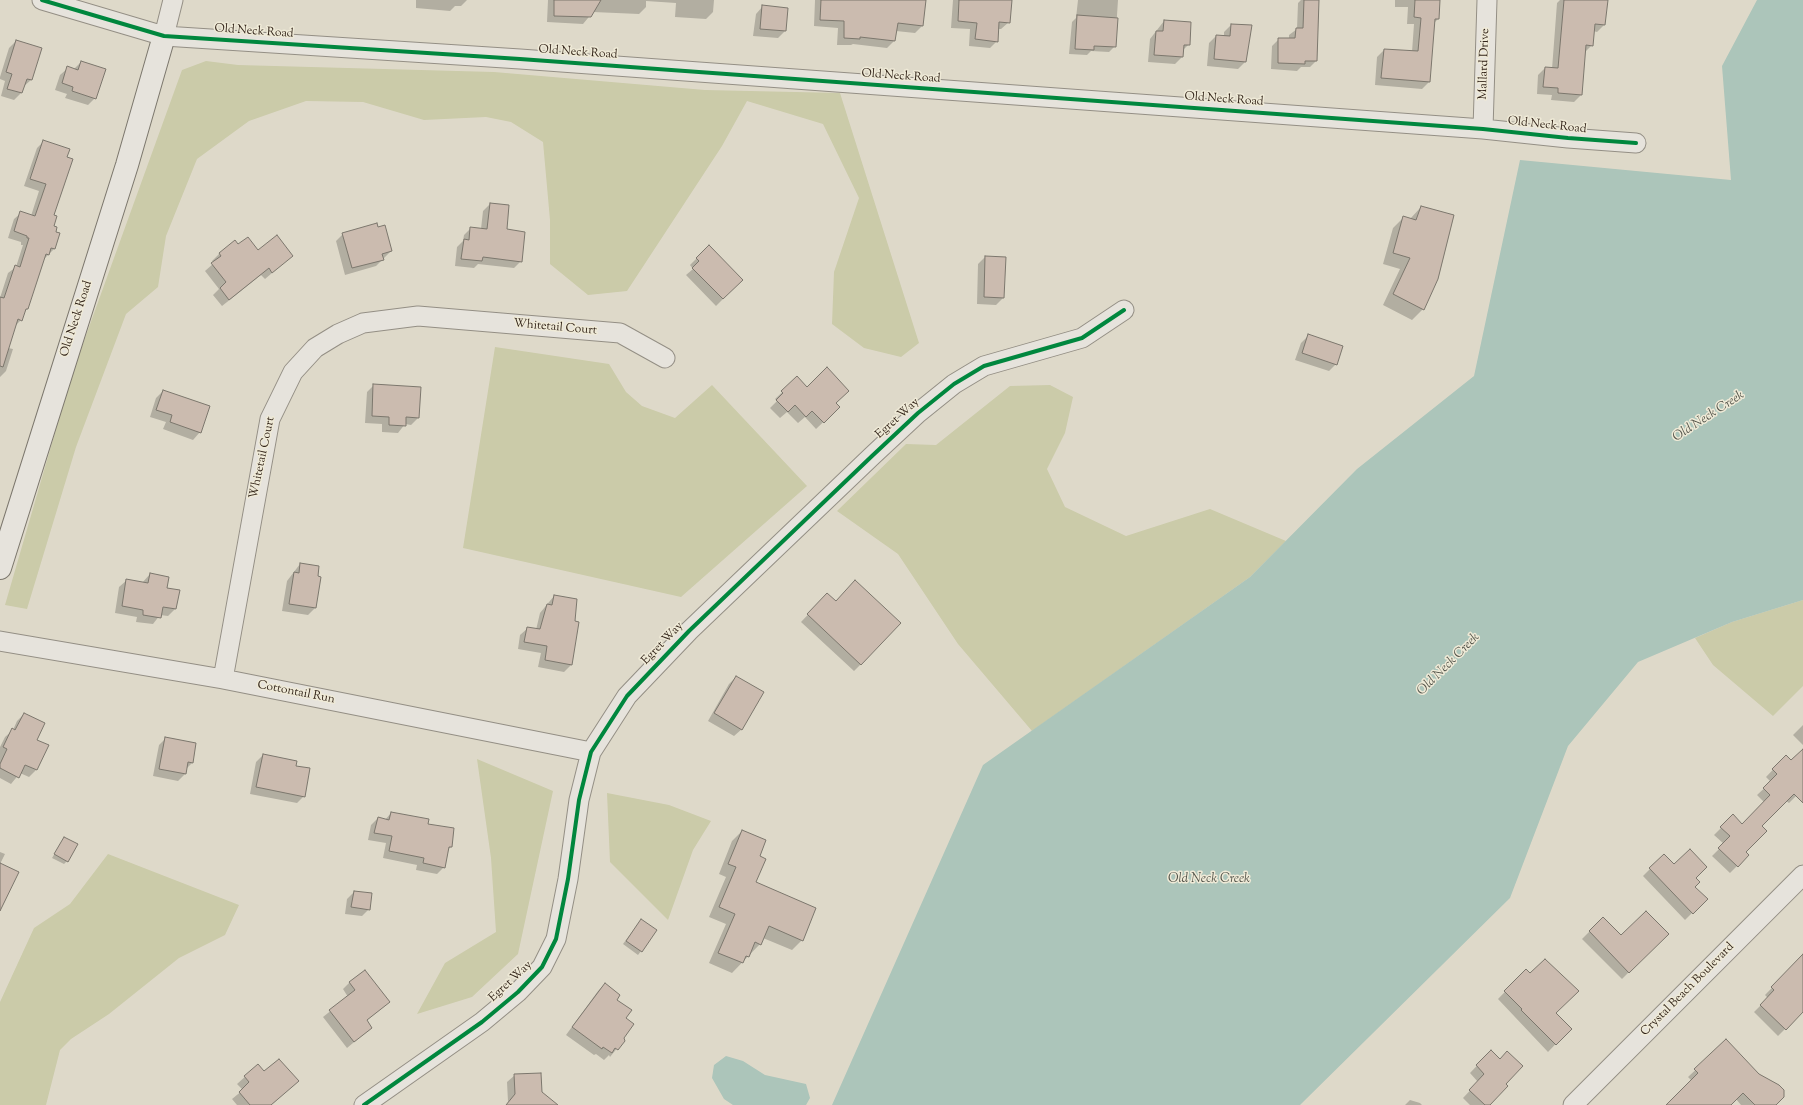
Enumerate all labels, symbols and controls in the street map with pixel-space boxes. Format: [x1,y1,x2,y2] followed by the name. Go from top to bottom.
[214,22,294,42] street label: Old Neck Road
[1477,28,1493,100] street label: Mallard Drive
[538,43,618,63] street label: Old Neck Road
[861,67,941,87] street label: Old Neck Road
[1184,90,1264,110] street label: Old Neck Road
[1507,115,1587,137] street label: Old Neck Road
[58,279,96,359] street label: Old Neck Road
[513,317,597,339] street label: Whitetail Court
[1670,388,1748,446] water label: Old Neck Creek
[873,396,923,442] street label: Egret Way
[247,416,279,500] street label: Whitetail Court
[639,620,687,668] street label: Egret Way
[1415,631,1483,699] water label: Old Neck Creek
[256,678,336,708] street label: Cottontail Run
[1168,872,1250,888] water label: Old Neck Creek
[1638,940,1738,1040] street label: Crystal Beach Boulevard
[486,958,536,1006] street label: Egret Way

